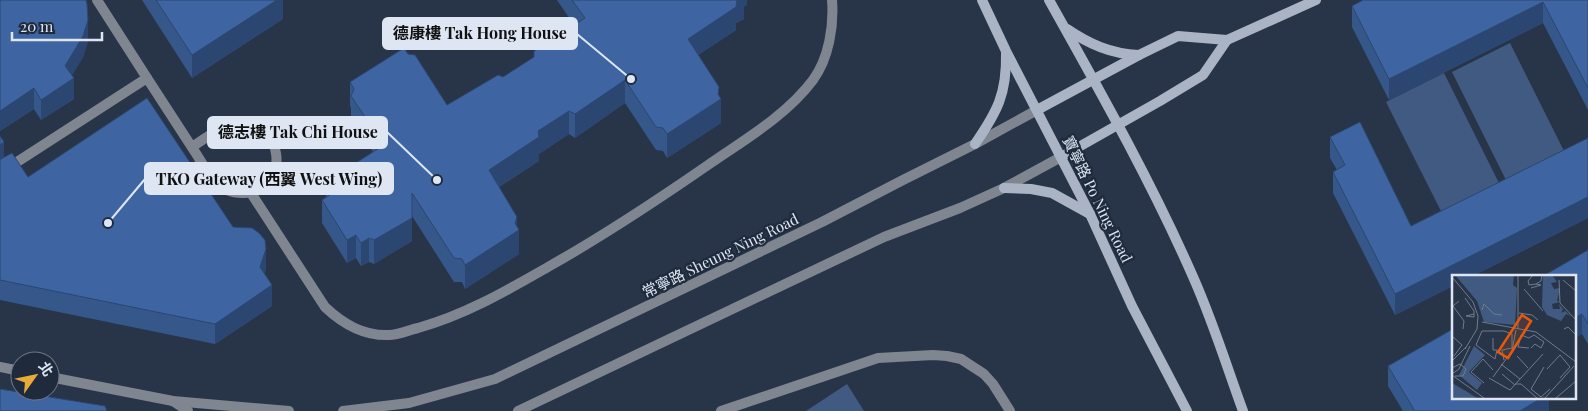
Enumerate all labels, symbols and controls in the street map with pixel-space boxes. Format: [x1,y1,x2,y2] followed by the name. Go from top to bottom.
[12,10,102,42] scale bar
[20,16,54,36] text: 20 m
[383,18,577,49] callout: 德康樓 Tak Hong House
[393,22,567,43] text: 德康樓 Tak Hong House
[208,117,387,148] callout: 德志樓 Tak Chi House
[218,121,378,142] text: 德志樓 Tak Chi House
[1059,132,1138,266] street label: 寶寧路 Po Ning Road
[145,163,393,194] callout: TKO Gateway (西翼 West Wing)
[156,168,382,189] text: TKO Gateway (西翼 West Wing)
[638,208,802,302] street label: 常寧路 Sheung Ning Road
[1452,275,1576,398] inset map
[10,351,60,401] north arrow
[35,358,58,380] text: 北

